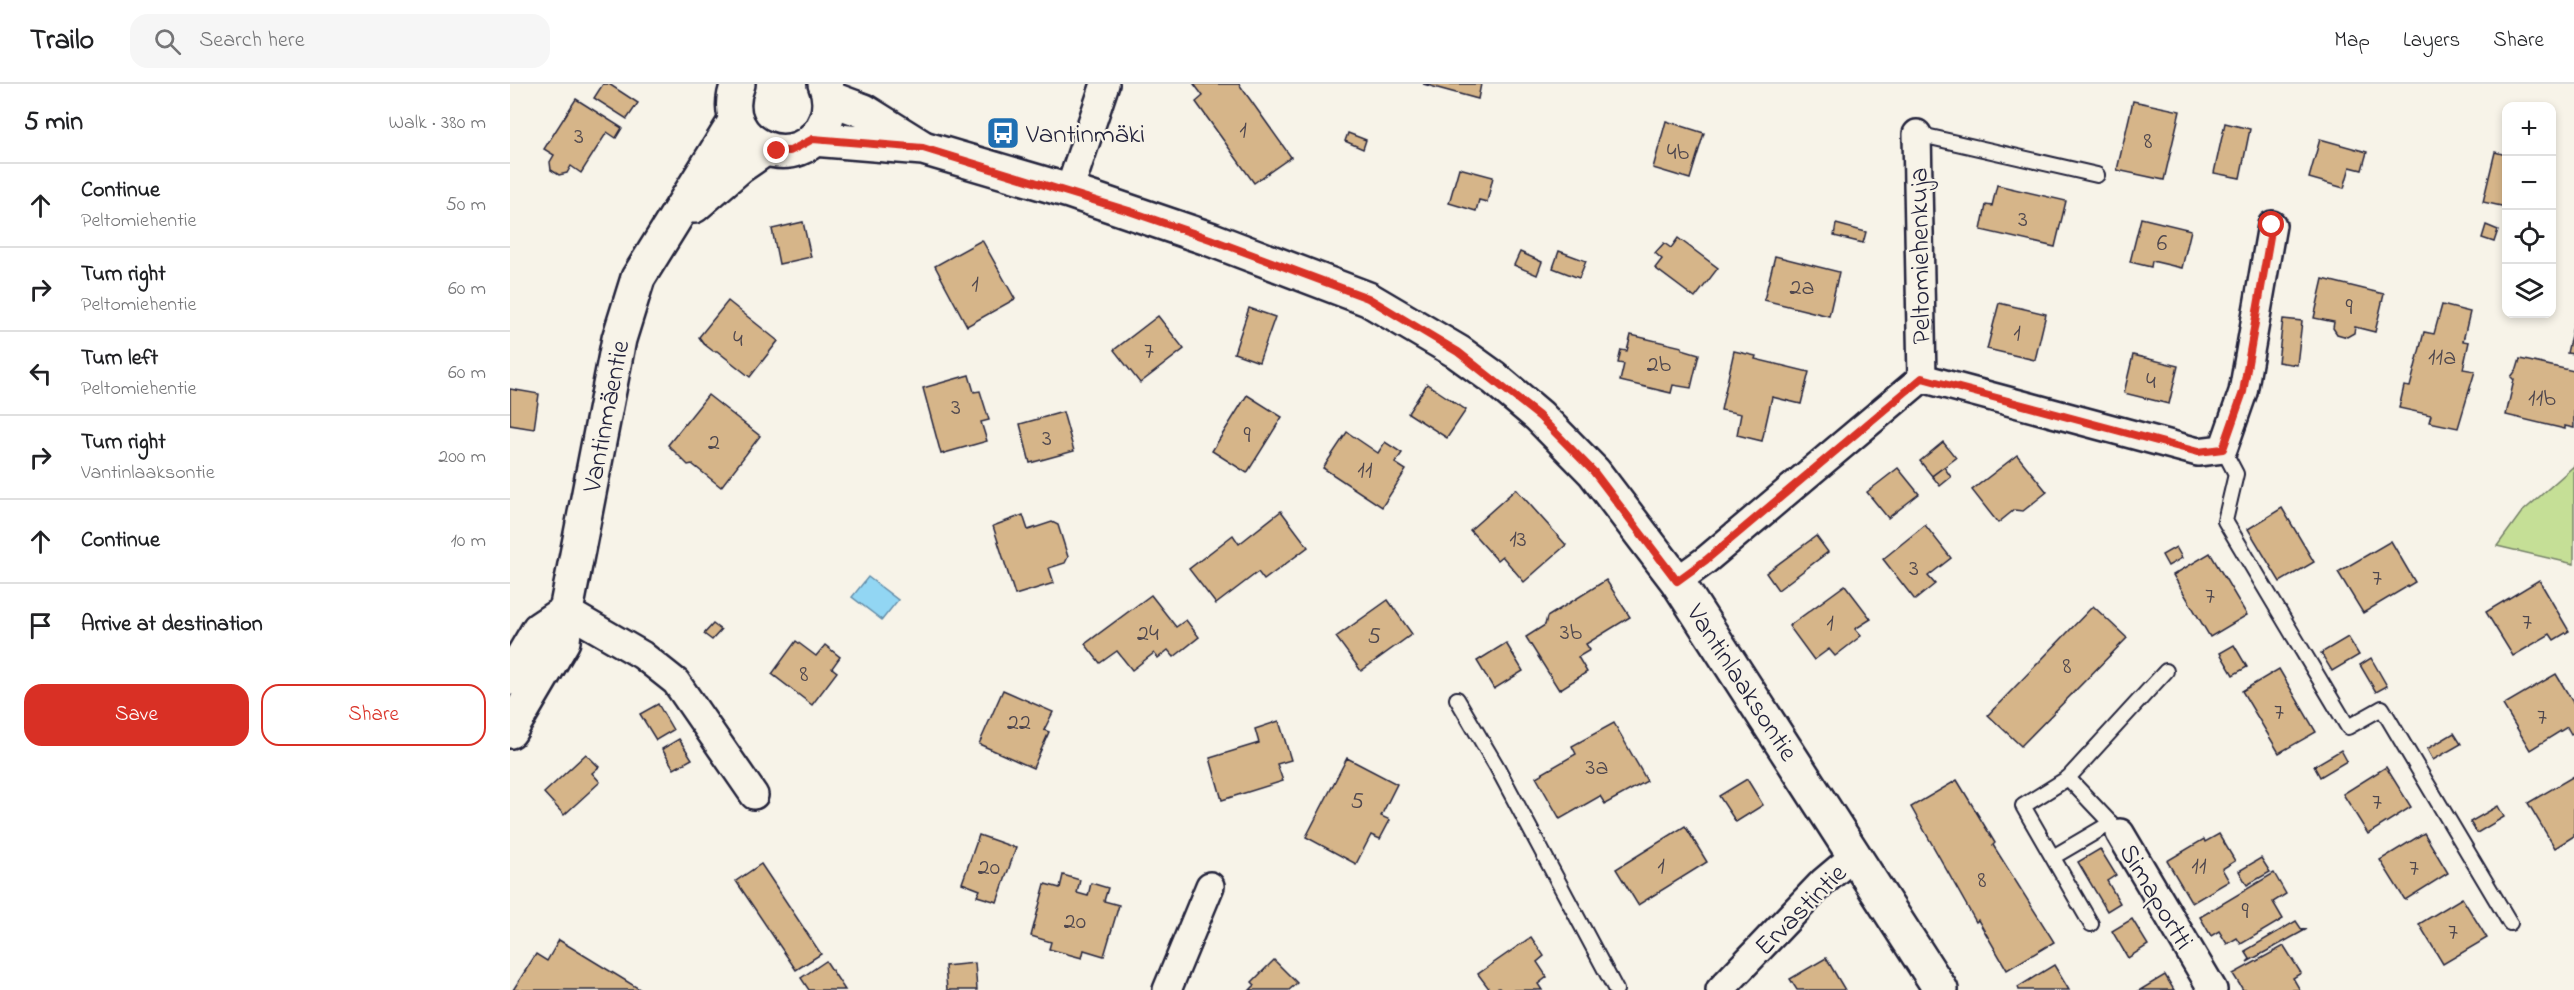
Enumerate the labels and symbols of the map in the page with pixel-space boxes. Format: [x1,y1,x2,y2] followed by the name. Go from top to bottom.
[1239,114,1247,149] house number: 1
[985,115,1021,151] bus stop icon: Vantinmäki
[1025,116,1145,155] place label: Vantinmäki
[574,120,584,155] house number: 3
[2144,125,2153,160] house number: 8
[1667,136,1690,171] house number: 4b
[763,137,789,163] route end
[1900,167,1943,345] street label: Peltomiehenkuja
[2018,203,2028,238] house number: 3
[2258,211,2284,237] route start
[2157,227,2168,262] house number: 6
[971,268,979,303] house number: 1
[1790,271,1814,306] house number: 2a
[2345,291,2353,326] house number: 9
[2013,317,2021,352] house number: 1
[733,323,743,358] house number: 4
[1144,335,1154,370] house number: 7
[573,336,641,497] street label: Vantinmäentie
[2428,341,2456,376] house number: 11a
[1647,348,1672,383] house number: 2b
[2146,365,2156,400] house number: 4
[2528,382,2556,417] house number: 11b
[951,391,961,426] house number: 3
[1243,419,1251,454] house number: 9
[1042,422,1052,457] house number: 3
[708,426,720,461] house number: 2
[1357,454,1373,489] house number: 11
[1509,523,1527,558] house number: 13
[1909,552,1919,587] house number: 3
[2372,562,2382,597] house number: 7
[2205,580,2215,615] house number: 7
[1675,596,1807,770] street label: Vantinlaaksontie
[2522,606,2532,641] house number: 7
[1826,607,1834,642] house number: 1
[1560,616,1583,651] house number: 3b
[1137,617,1159,652] house number: 24
[1367,620,1381,655] house number: 5
[2063,650,2072,685] house number: 8
[800,658,809,693] house number: 8
[2274,696,2284,731] house number: 7
[2537,701,2547,736] house number: 7
[1007,706,1031,741] house number: 22
[1586,751,1608,786] house number: 3a
[1350,785,1364,820] house number: 5
[2372,786,2382,821] house number: 7
[2108,837,2202,958] street label: Simaportti
[1657,850,1665,885] house number: 1
[2191,850,2207,885] house number: 11
[978,851,1000,886] house number: 20
[2409,852,2419,887] house number: 7
[1747,855,1857,966] street label: Ervastintie
[1978,864,1987,899] house number: 8
[2241,895,2249,930] house number: 9
[1064,905,1086,940] house number: 20
[2448,916,2458,951] house number: 7

